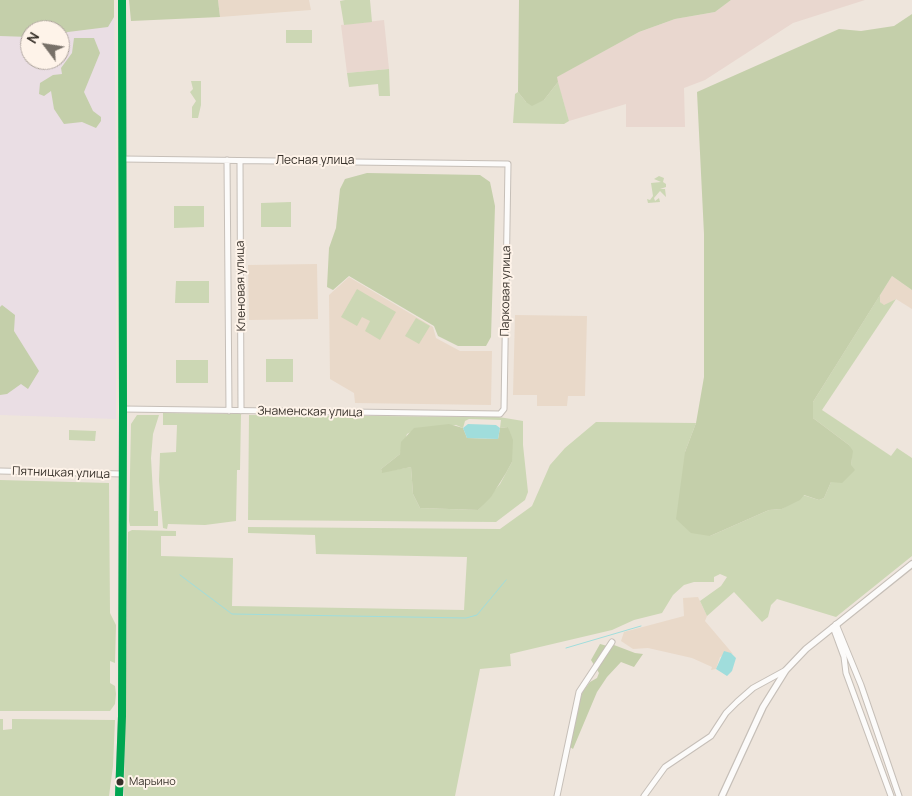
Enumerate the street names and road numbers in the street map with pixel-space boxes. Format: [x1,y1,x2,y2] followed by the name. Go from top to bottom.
[276,154,354,168] street label: Лесная улица
[233,240,249,332] street label: Кленовая улица
[498,245,514,337] street label: Парковая улица
[257,404,363,420] street label: Знаменская улица
[12,464,110,482] street label: Пятницкая улица

